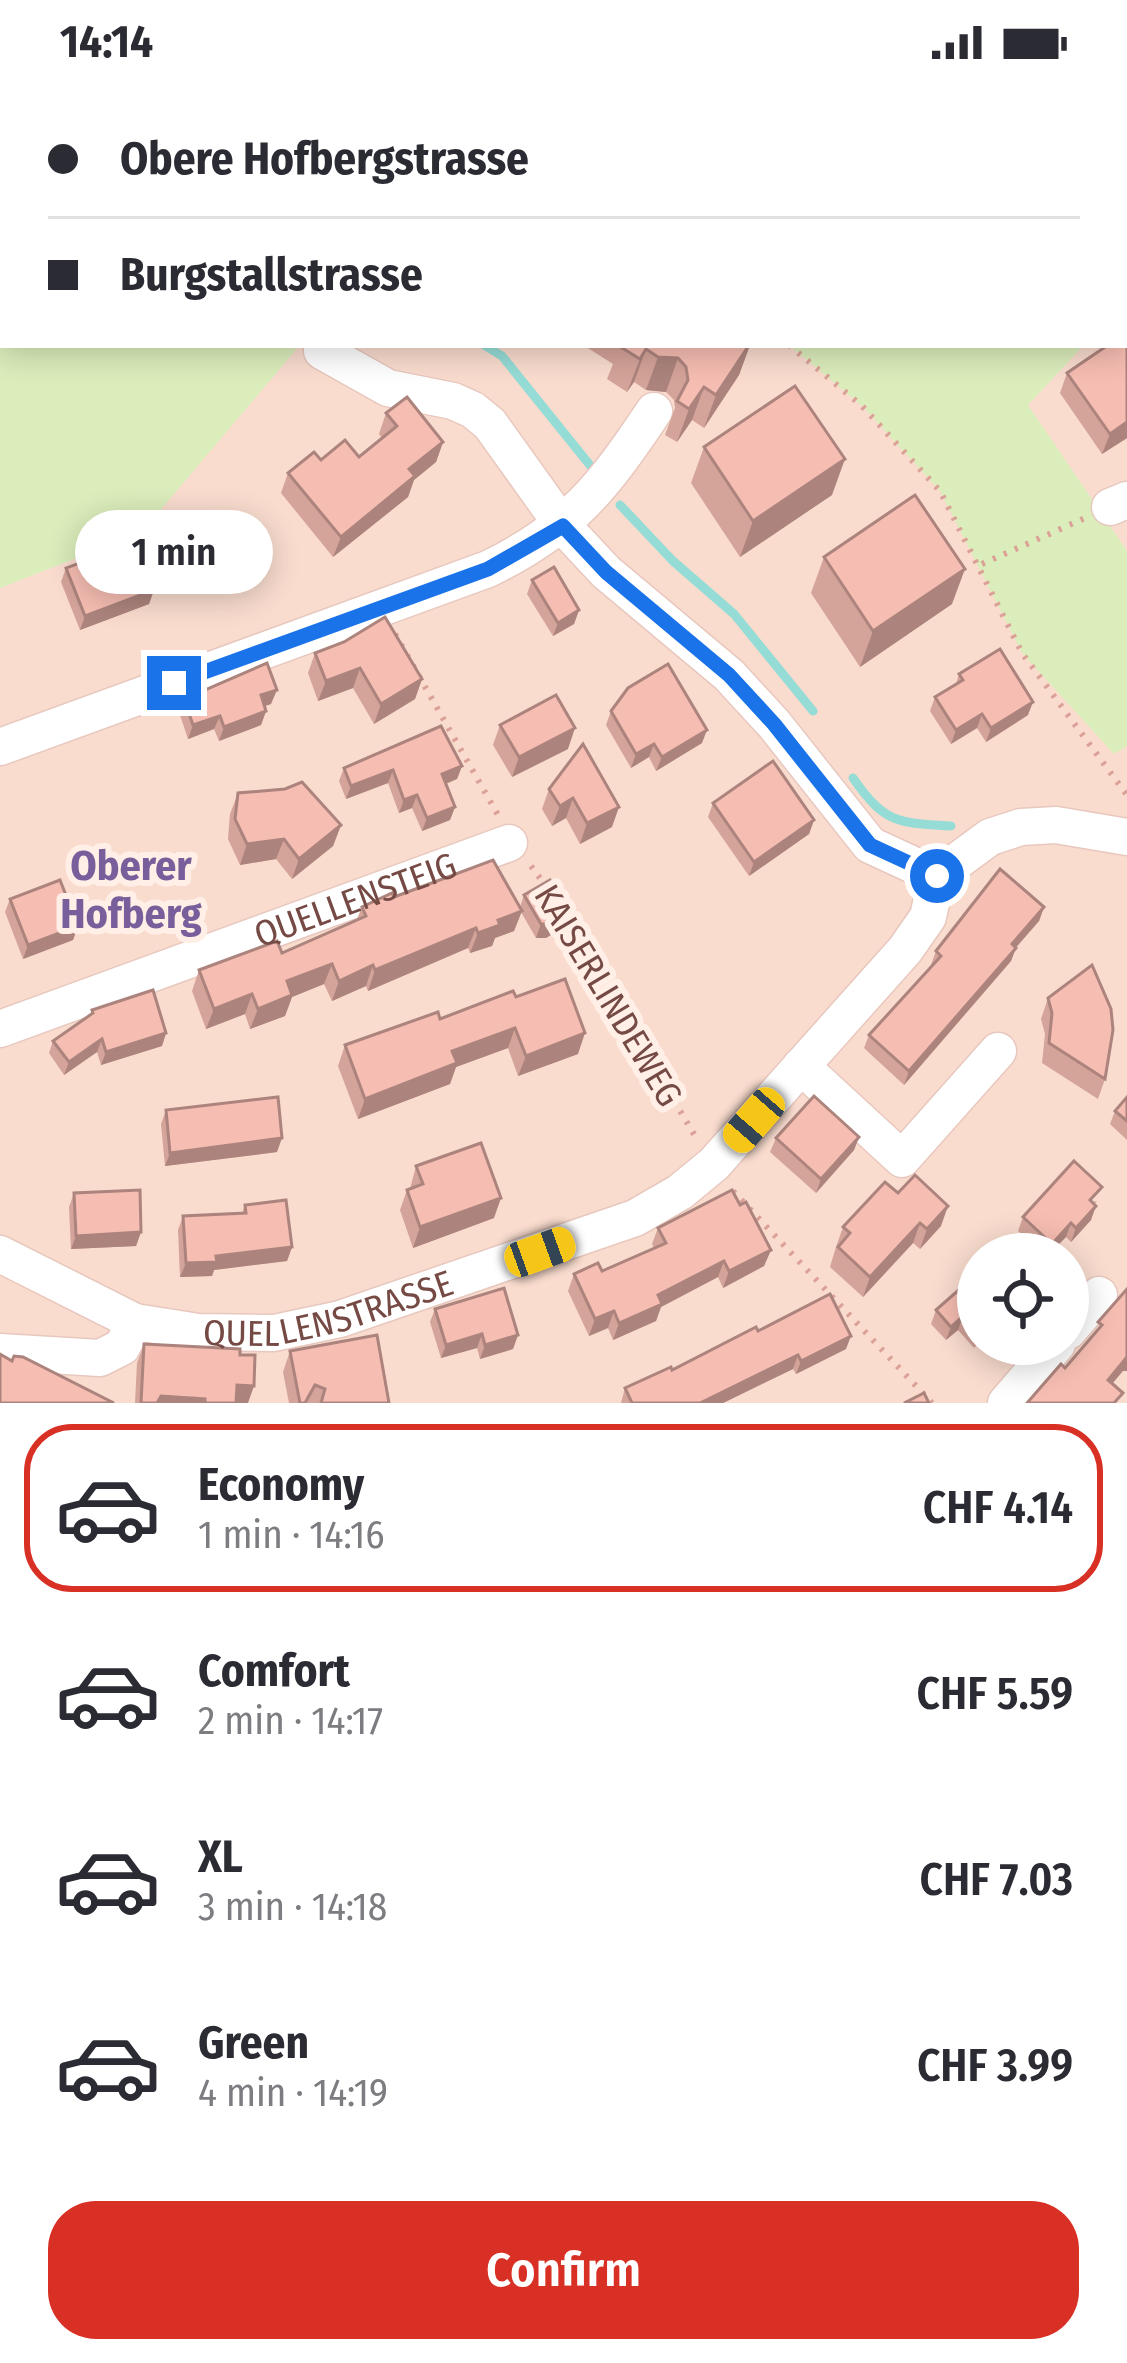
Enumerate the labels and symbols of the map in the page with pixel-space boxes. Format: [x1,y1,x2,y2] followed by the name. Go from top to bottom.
[75,509,273,593] callout: 1 min
[147,656,201,710] route end
[60,841,202,939] district label: Oberer Hofberg
[248,843,463,957] street label: QUELLENSTEIG
[910,849,964,903] route start
[525,877,692,1114] street label: KAISERLINDEWEG
[717,1081,791,1159] car
[500,1223,580,1281] car
[203,1261,459,1356] street label: QUELLENSTRASSE

